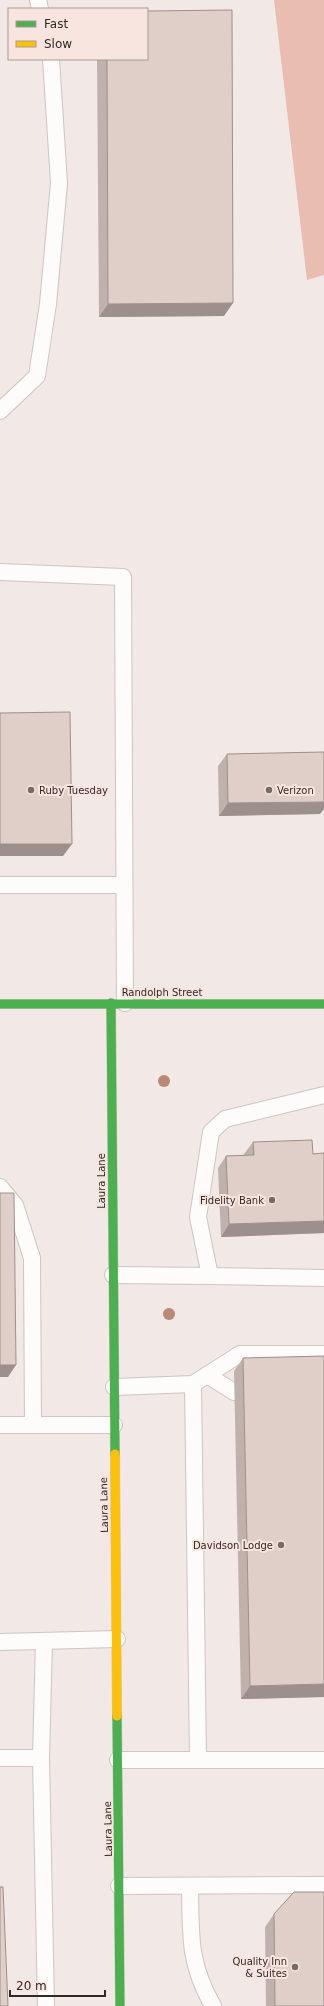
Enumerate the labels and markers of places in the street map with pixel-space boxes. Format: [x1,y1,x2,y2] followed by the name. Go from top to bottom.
[26,785,36,795] marker: Ruby Tuesday
[39,785,108,796] place label: Ruby Tuesday
[264,785,274,795] marker: Verizon
[277,785,314,796] place label: Verizon
[200,1195,264,1206] place label: Fidelity Bank
[267,1195,277,1205] marker: Fidelity Bank
[193,1540,273,1551] place label: Davidson Lodge
[276,1540,286,1550] marker: Davidson Lodge
[232,1956,287,1979] place label: Quality Inn & Suites
[290,1962,300,1972] marker: Quality Inn & Suites

